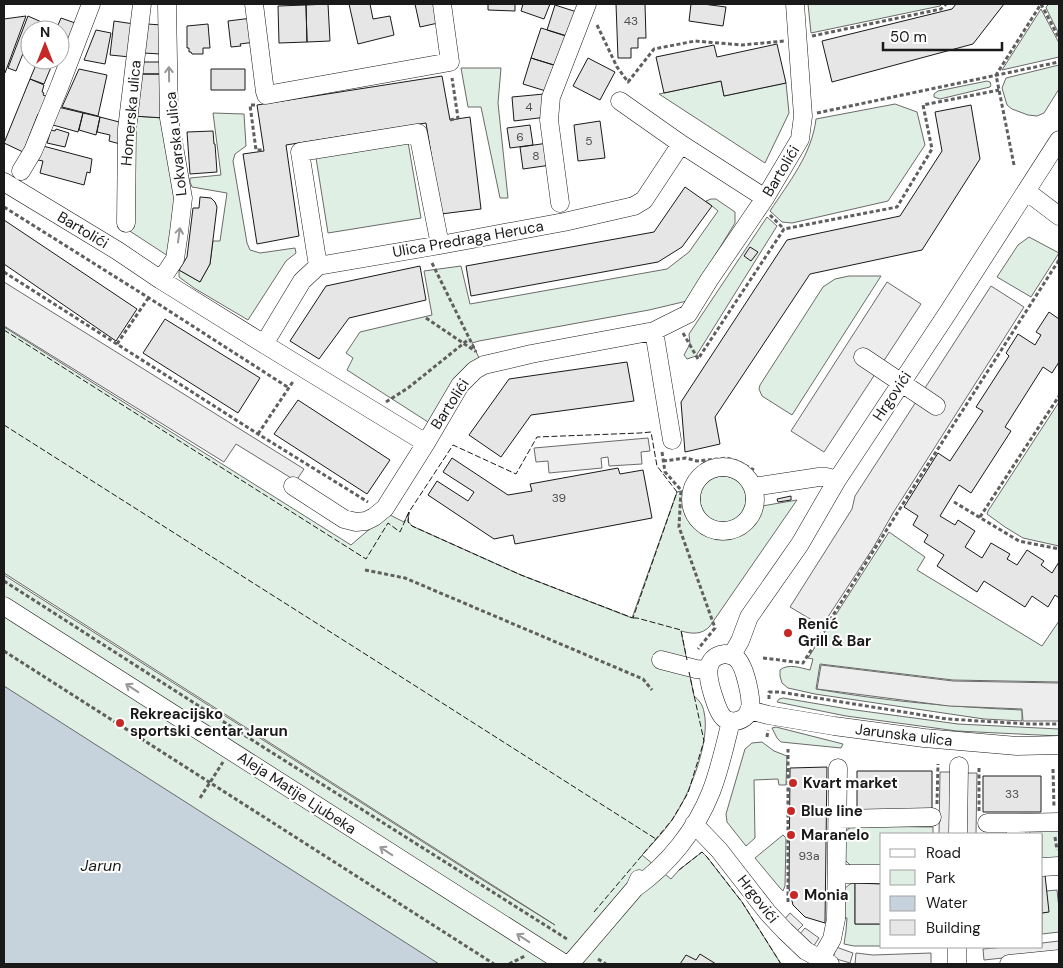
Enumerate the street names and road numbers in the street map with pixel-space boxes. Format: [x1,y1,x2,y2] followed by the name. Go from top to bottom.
[116,59,146,167] street label: Homerska ulica
[161,91,191,197] street label: Lokvarska ulica
[758,142,804,200] street label: Bartolići
[54,207,112,253] street label: Bartolići
[391,216,545,262] street label: Ulica Predraga Heruca
[868,367,916,425] street label: Hrgovići
[426,375,474,433] street label: Bartolići
[854,719,954,751] street label: Jarunska ulica
[234,747,360,839] street label: Aleja Matije Ljubeka
[733,871,783,927] street label: Hrgovići

